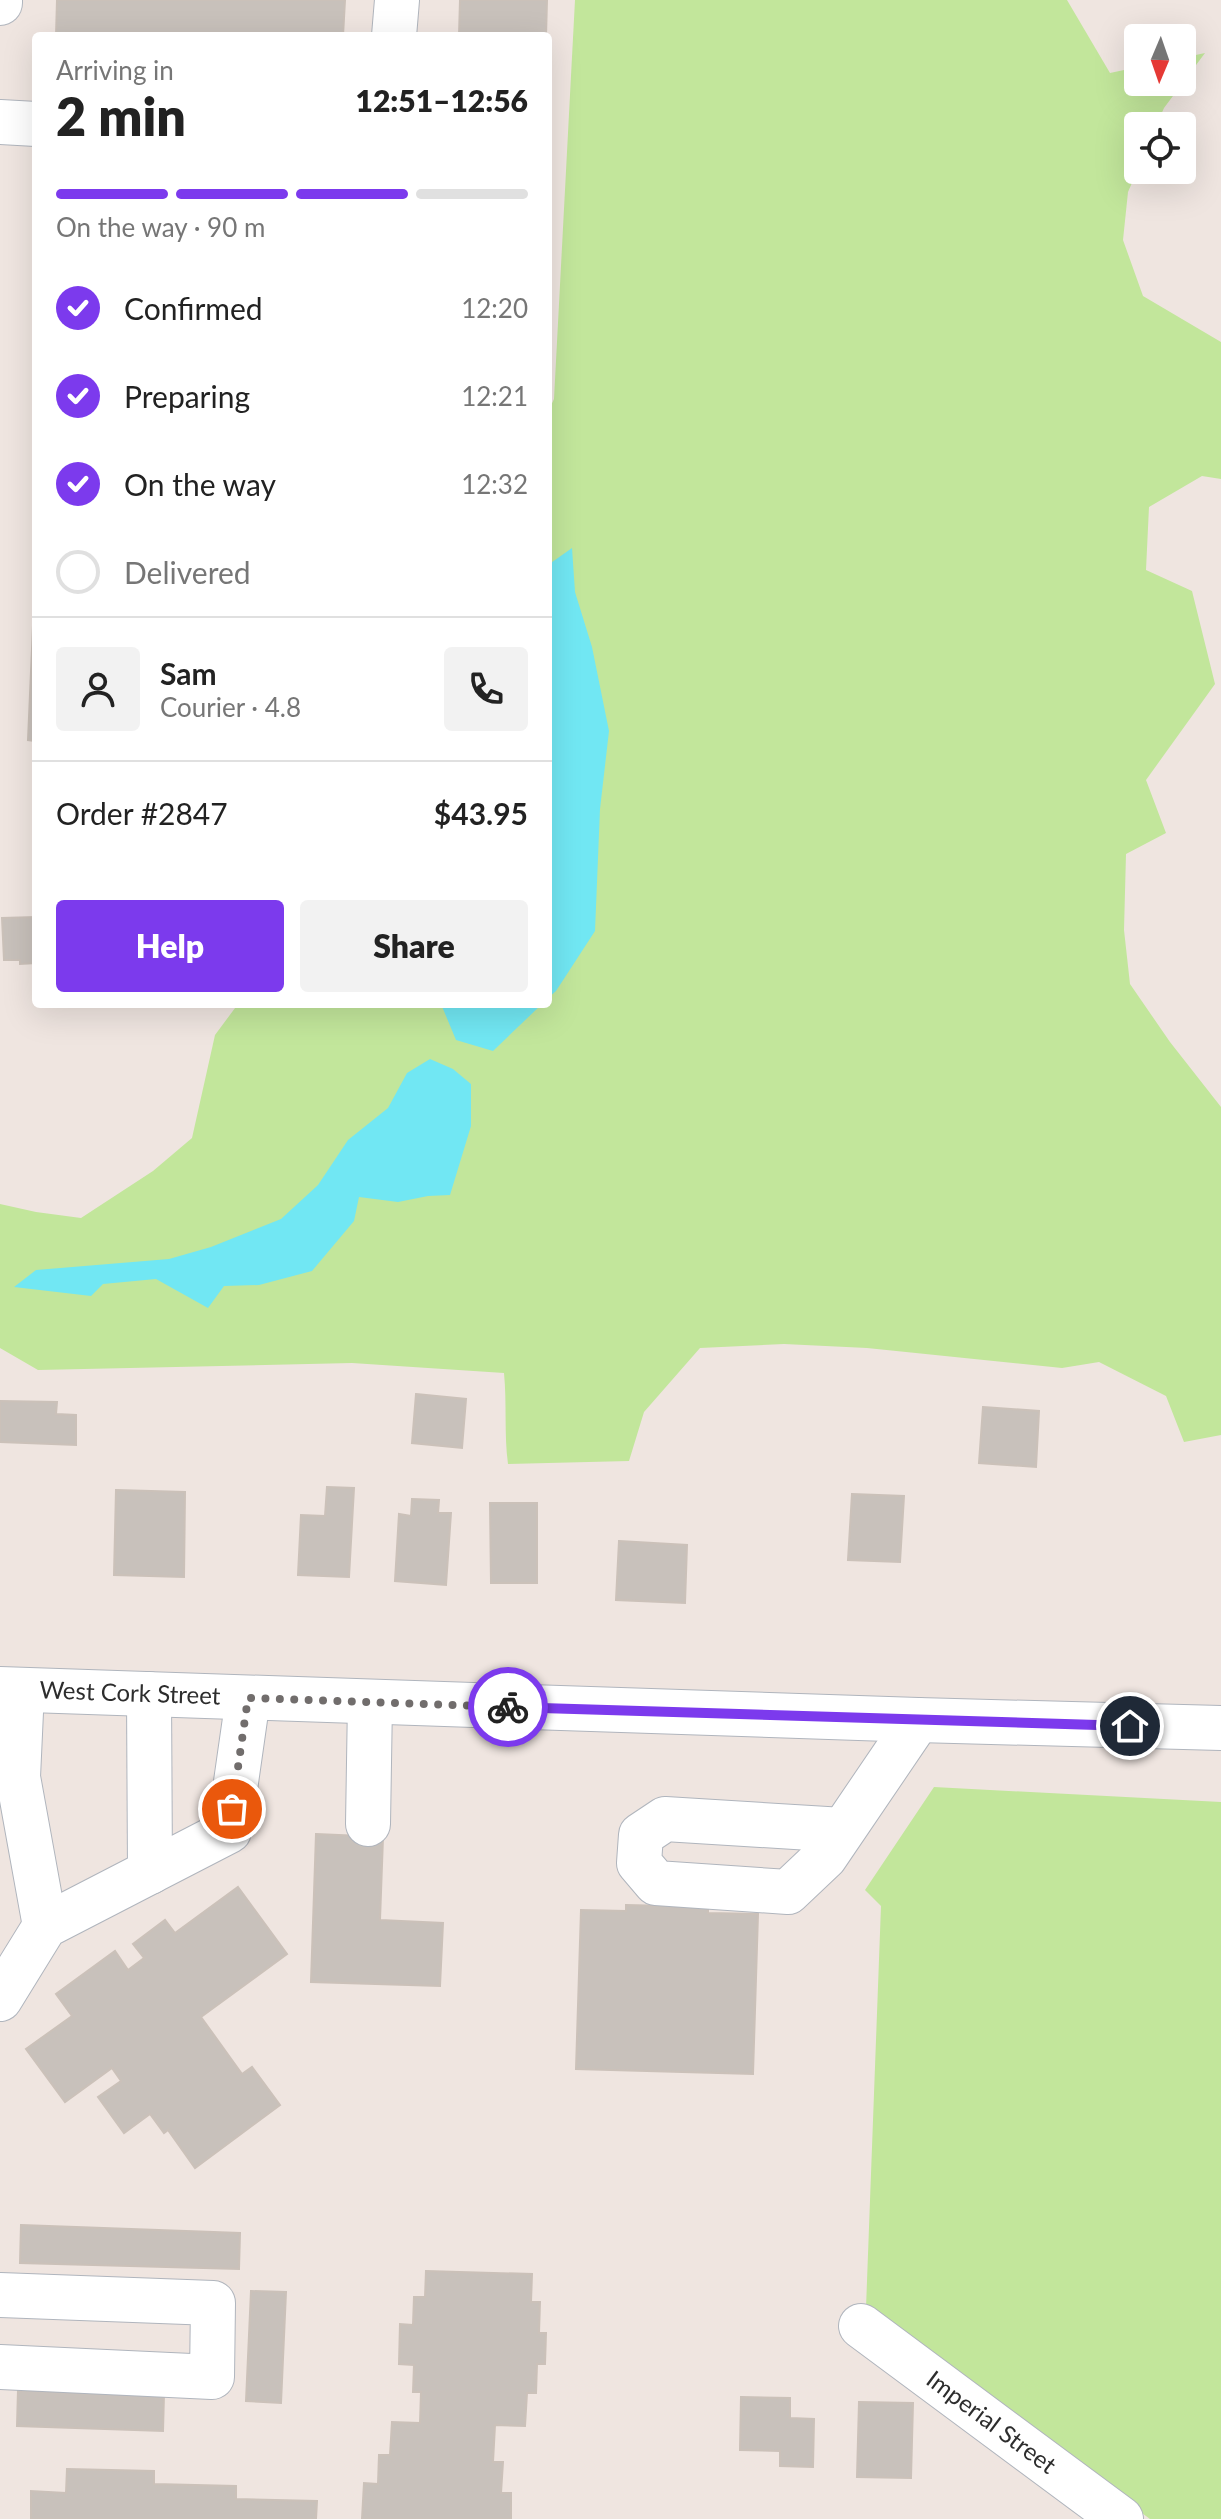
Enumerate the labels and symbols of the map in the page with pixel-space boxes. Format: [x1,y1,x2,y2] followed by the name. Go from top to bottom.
[1124,24,1196,96] north arrow
[468,1667,548,1747] courier
[39,1674,221,1709] street label: West Cork Street
[1096,1692,1164,1760] pin
[198,1775,266,1843] pin
[922,2364,1063,2479] street label: Imperial Street

